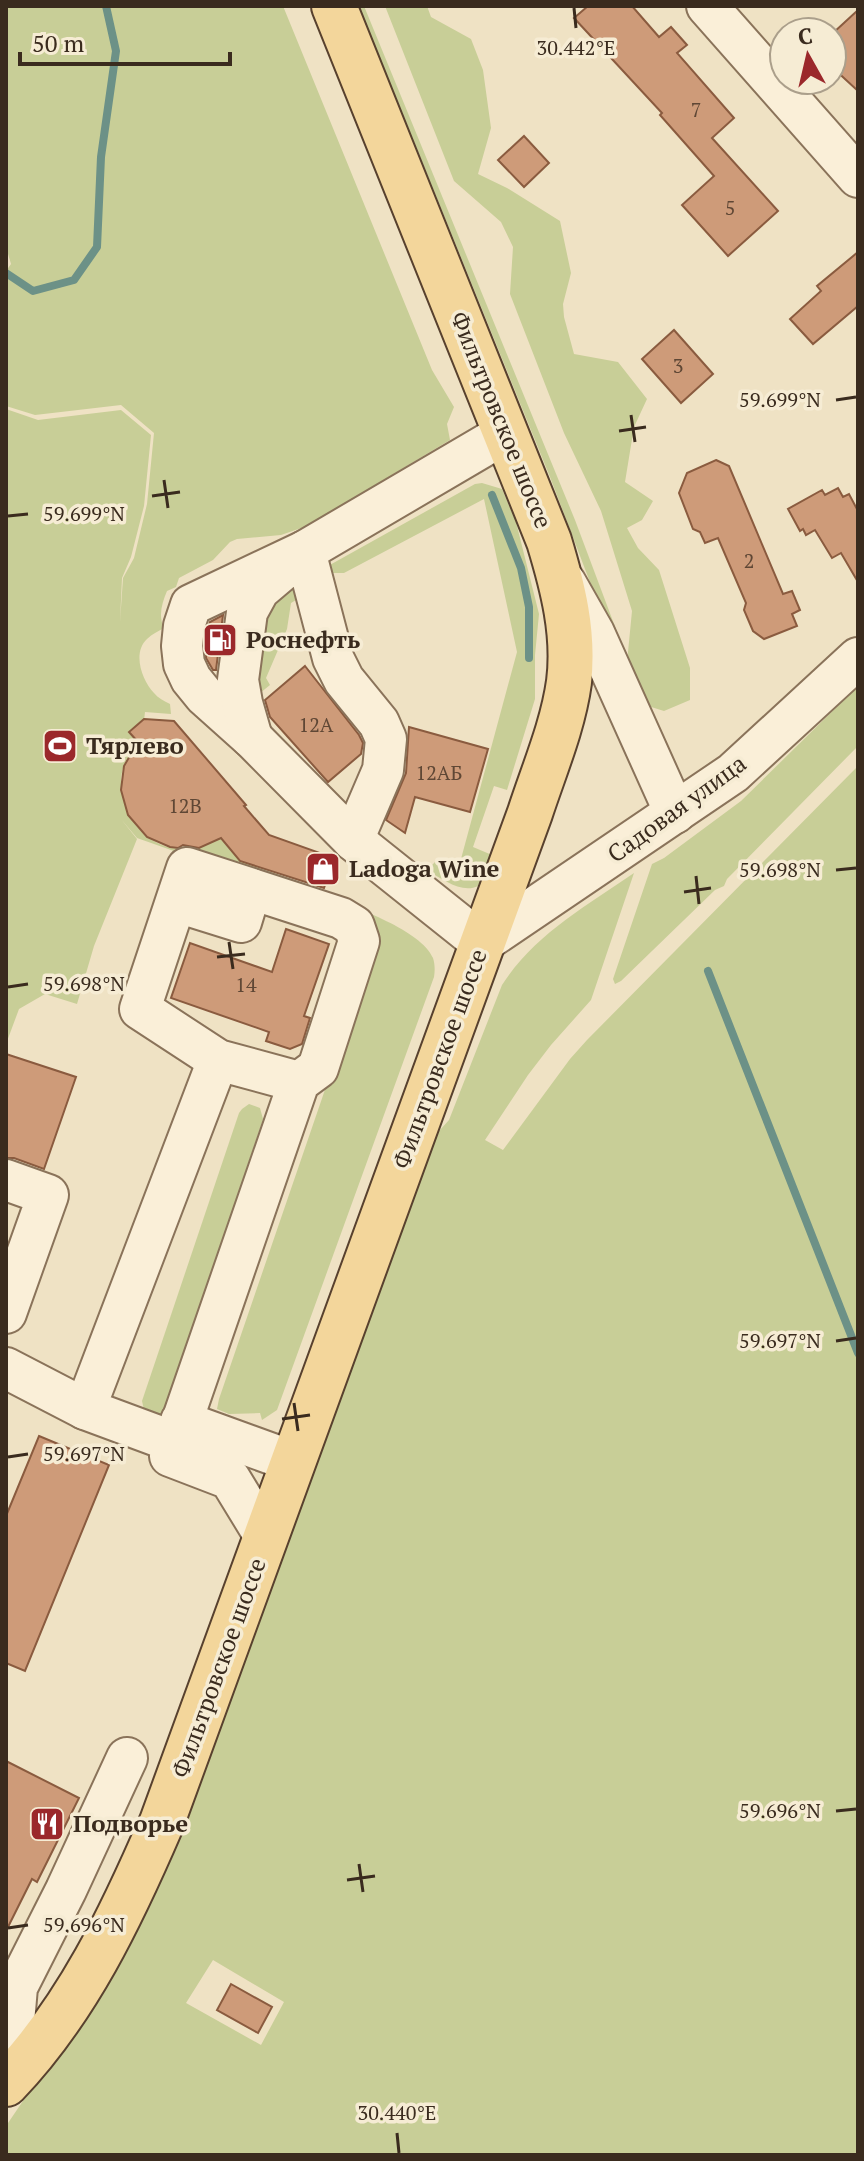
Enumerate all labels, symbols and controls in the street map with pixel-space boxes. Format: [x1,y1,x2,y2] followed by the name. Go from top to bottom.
[20,16,230,66] scale bar
[768,16,848,96] north arrow
[796,20,814,51] text: С
[32,27,84,59] text: 50 m
[537,34,616,61] text: 30.442°E
[691,96,701,123] house number: 7
[725,194,735,221] house number: 5
[444,306,560,533] street label: Фильтровское шоссе
[673,352,683,379] house number: 3
[739,386,821,413] text: 59.699°N
[43,500,125,527] text: 59.699°N
[744,547,754,574] house number: 2
[201,621,239,659] fuel station icon: Роснефть
[246,623,360,655] place label: Роснефть
[299,711,334,738] house number: 12А
[41,727,79,765] sports icon: Тярлево
[86,729,184,761] place label: Тярлево
[601,747,752,869] street label: Садовая улица
[416,759,462,786] house number: 12АБ
[168,792,202,819] house number: 12В
[304,850,342,888] shop icon: Ladoga Wine
[349,852,500,884] place label: Ladoga Wine
[739,856,821,883] text: 59.698°N
[384,944,494,1173] street label: Фильтровское шоссе
[43,970,125,997] text: 59.698°N
[235,971,257,998] house number: 14
[739,1327,821,1354] text: 59.697°N
[43,1440,125,1467] text: 59.697°N
[163,1553,273,1782] street label: Фильтровское шоссе
[739,1797,821,1824] text: 59.696°N
[28,1805,66,1843] restaurant icon: Подворье
[73,1807,188,1839] place label: Подворье
[43,1911,125,1938] text: 59.696°N
[358,2099,437,2126] text: 30.440°E

